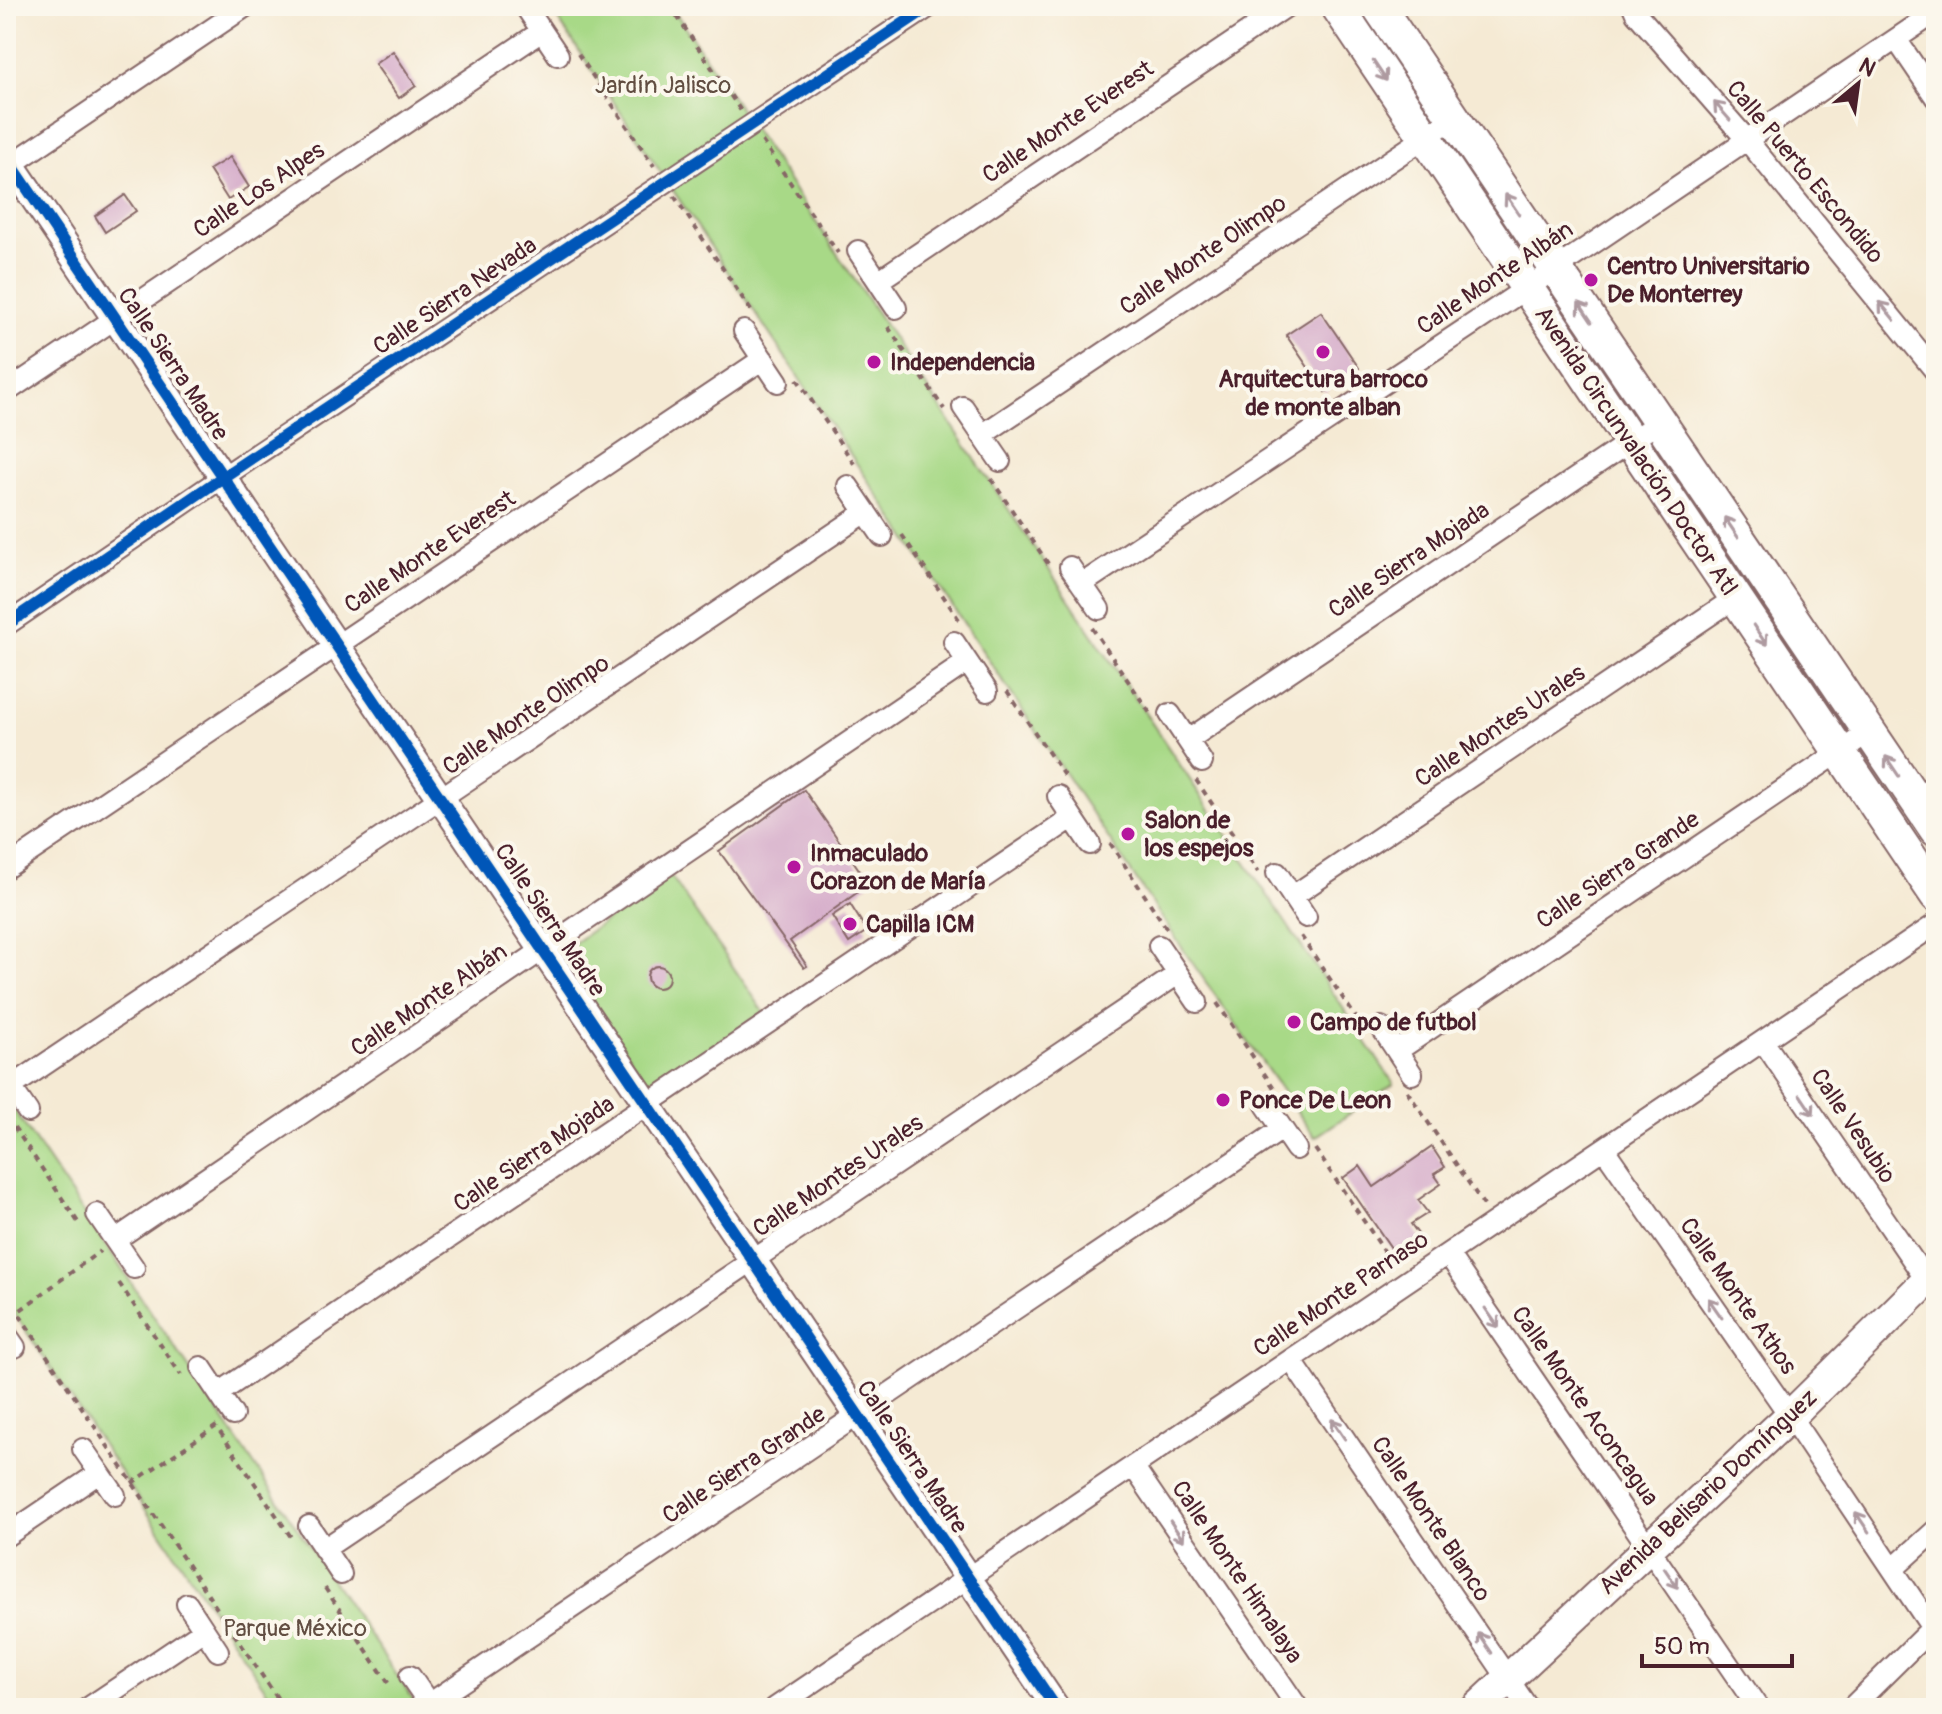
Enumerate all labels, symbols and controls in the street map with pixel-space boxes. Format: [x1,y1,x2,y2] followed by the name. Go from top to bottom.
[1818,44,1898,124] north arrow
[1854,52,1881,83] text: N
[977,54,1159,190] street label: Calle Monte Everest
[1372,59,1389,81] one-way arrow
[595,71,731,100] park label: Jardín Jalisco
[1720,75,1890,269] street label: Calle Puerto Escondido
[1713,101,1731,121] one-way arrow
[188,135,330,245] street label: Calle Los Alpes
[1114,189,1292,321] street label: Calle Monte Olimpo
[1504,193,1520,216] one-way arrow
[1411,215,1579,341] street label: Calle Monte Albán
[368,231,542,361] street label: Calle Sierra Nevada
[1607,252,1810,309] place label: Centro Universitario De Monterrey
[1582,271,1600,289] marker: Centro Universitario De Monterrey
[111,282,235,446] street label: Calle Sierra Madre
[1528,301,1744,601] street label: Avenida Circunvalación Doctor Atl
[1577,301,1593,324] one-way arrow
[1878,301,1896,322] one-way arrow
[1314,343,1332,361] marker: Arquitectura barroco de monte alban
[890,348,1035,377] place label: Independencia
[865,353,883,371] marker: Independencia
[1218,365,1428,422] place label: Arquitectura barroco de monte alban
[339,484,521,620] street label: Calle Monte Everest
[1323,495,1495,625] street label: Calle Sierra Mojada
[1722,517,1739,539] one-way arrow
[1752,623,1768,646] one-way arrow
[437,649,615,781] street label: Calle Monte Olimpo
[1409,658,1591,794] street label: Calle Montes Urales
[1884,755,1900,778] one-way arrow
[1531,805,1705,935] street label: Calle Sierra Grande
[1144,806,1254,863] place label: Salon de los espejos
[1119,825,1137,843] marker: Salon de los espejos
[488,838,612,1002] street label: Calle Sierra Madre
[810,839,985,896] place label: Inmaculado Corazon de María
[785,858,803,876] marker: Inmaculado Corazon de María
[866,910,974,939] place label: Capilla ICM
[841,915,859,933] marker: Capilla ICM
[345,937,513,1063] street label: Calle Monte Albán
[1310,1008,1477,1037] place label: Campo de futbol
[1285,1013,1303,1031] marker: Campo de futbol
[1804,1063,1902,1189] street label: Calle Vesubio
[1239,1086,1391,1115] place label: Ponce De Leon
[448,1089,620,1219] street label: Calle Sierra Mojada
[1214,1091,1232,1109] marker: Ponce De Leon
[1799,1094,1815,1116] one-way arrow
[747,1108,929,1244] street label: Calle Montes Urales
[1673,1212,1803,1380] street label: Calle Monte Athos
[1248,1225,1434,1363] street label: Calle Monte Parnaso
[1707,1297,1723,1319] one-way arrow
[1505,1301,1665,1511] street label: Calle Monte Aconcagua
[1484,1307,1500,1329] one-way arrow
[850,1375,974,1539] street label: Calle Sierra Madre
[1593,1383,1823,1601] street label: Avenida Belisario Domínguez
[657,1400,831,1530] street label: Calle Sierra Grande
[1330,1418,1346,1440] one-way arrow
[1365,1431,1497,1607] street label: Calle Monte Blanco
[1165,1475,1309,1669] street label: Calle Monte Himalaya
[1853,1512,1870,1534] one-way arrow
[1169,1519,1185,1541] one-way arrow
[1663,1567,1680,1589] one-way arrow
[223,1614,367,1643] park label: Parque México
[1642,1618,1792,1668] scale bar
[1654,1632,1710,1661] text: 50 m
[1477,1633,1493,1655] one-way arrow

